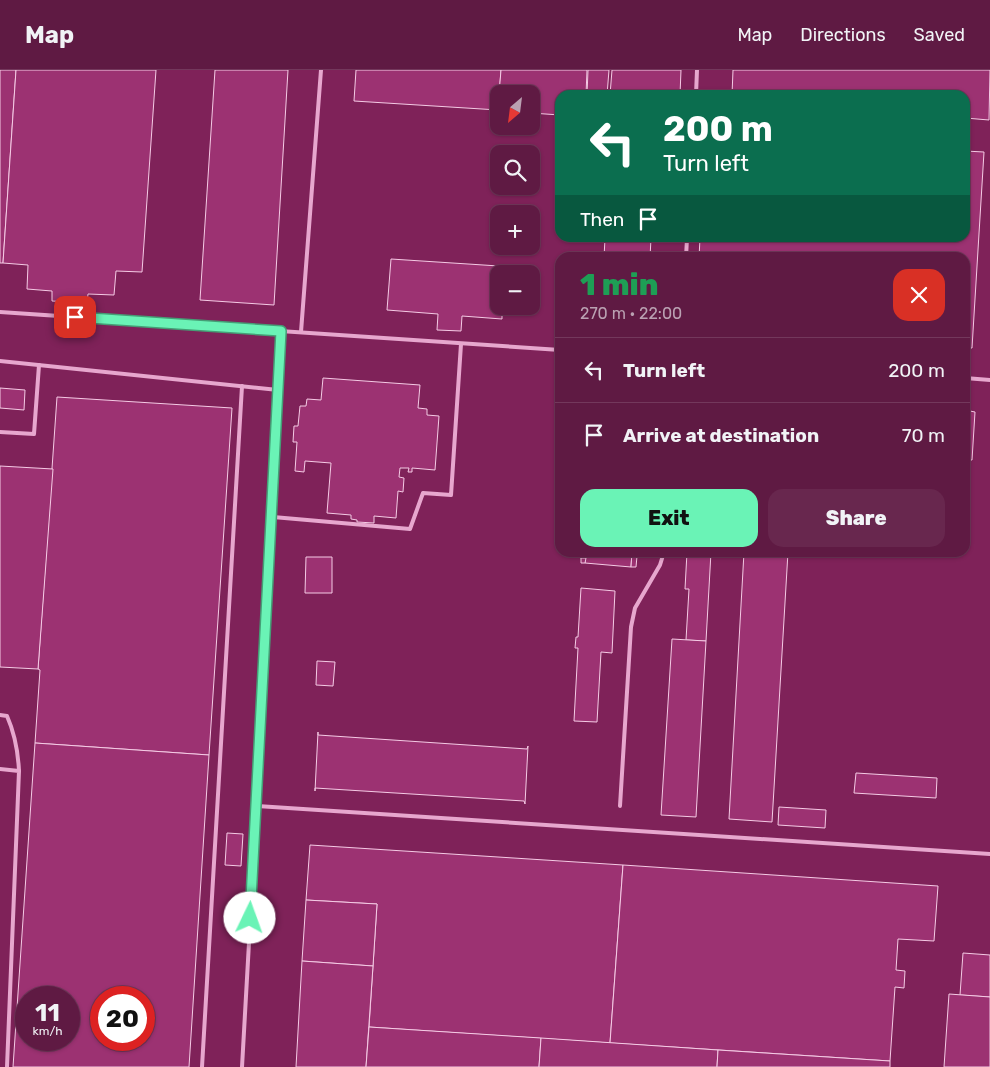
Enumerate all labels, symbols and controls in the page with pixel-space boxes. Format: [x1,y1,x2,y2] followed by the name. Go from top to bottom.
[25,21,74,49] text: Map
[737,24,772,46] text: Map
[800,24,886,46] text: Directions
[914,24,965,46] text: Saved
[490,85,540,135] north arrow
[490,85,540,315] map controls
[663,108,773,150] text: 200 m
[580,110,645,175] icon: left
[490,145,540,195] button: search
[663,150,749,177] text: Turn left
[490,205,540,255] button: +
[634,205,662,233] icon: arrive
[580,208,624,231] text: Then
[490,265,540,315] button: −
[580,267,658,303] text: 1 min
[893,269,945,321] button: close
[54,296,96,338] pin
[61,303,89,331] icon: arrive
[580,304,682,323] text: 270 m · 22:00
[580,356,608,384] icon: left
[623,359,705,382] text: Turn left
[888,359,945,382] text: 200 m
[580,421,608,449] icon: arrive
[623,424,819,447] text: Arrive at destination
[902,424,945,447] text: 70 m
[580,489,758,547] button: Exit
[768,489,945,547] button: Share
[223,891,275,943] position arrow
[90,986,155,1051] speed limit sign: 20
[35,998,60,1027] text: 11
[33,1024,62,1038] text: km/h

